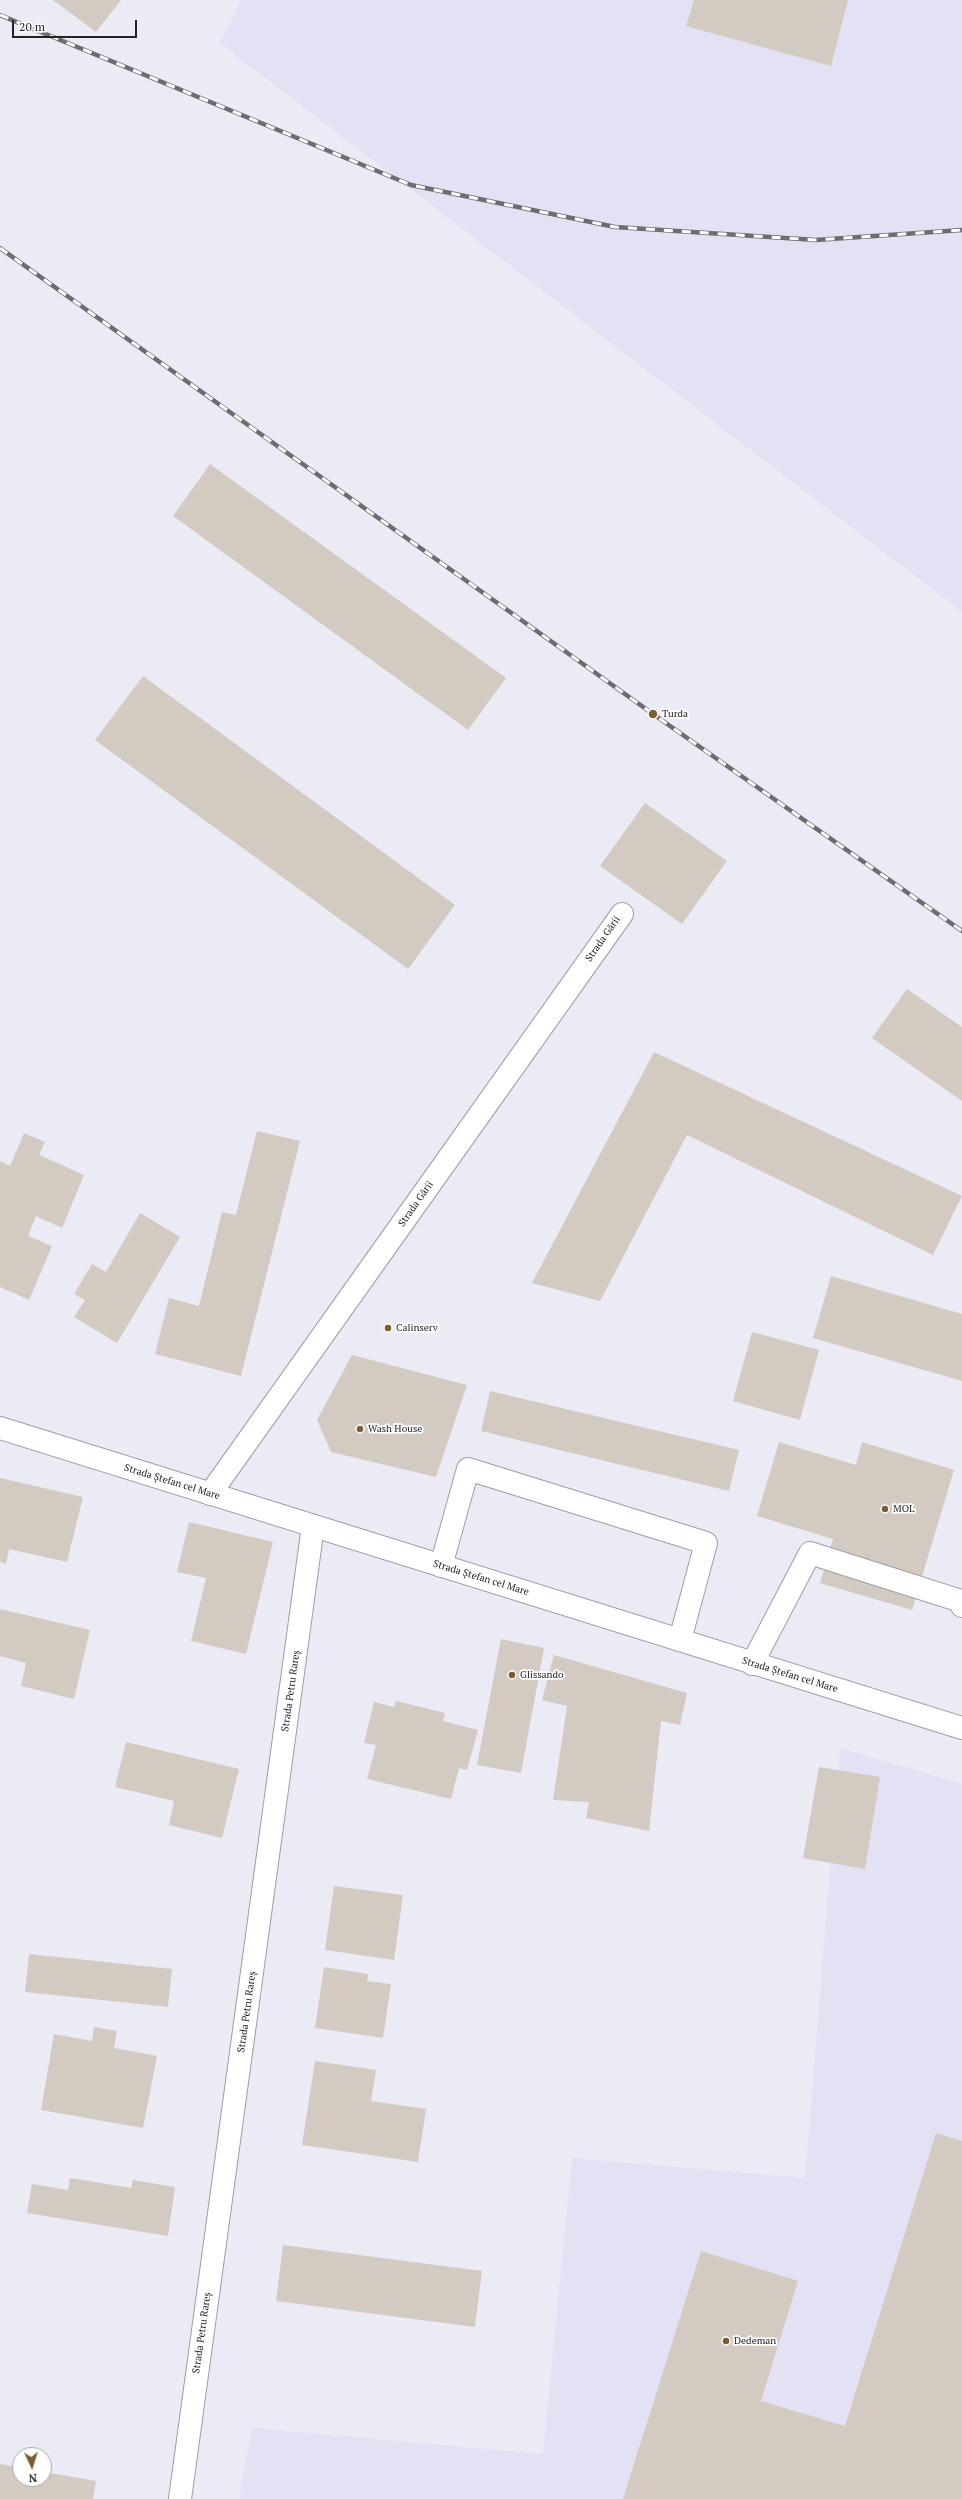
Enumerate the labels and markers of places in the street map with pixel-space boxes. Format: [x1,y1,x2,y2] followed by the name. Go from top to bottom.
[647,708,659,720] marker: Turda
[662,708,688,720] place label: Turda
[396,1322,438,1334] place label: Calinserv
[383,1323,393,1333] marker: Calinserv
[368,1423,422,1435] place label: Wash House
[355,1424,365,1434] marker: Wash House
[893,1503,915,1515] place label: MOL
[880,1504,890,1514] marker: MOL
[520,1669,564,1681] place label: Glissando
[507,1670,517,1680] marker: Glissando
[734,2335,776,2347] place label: Dedeman
[721,2336,731,2346] marker: Dedeman

